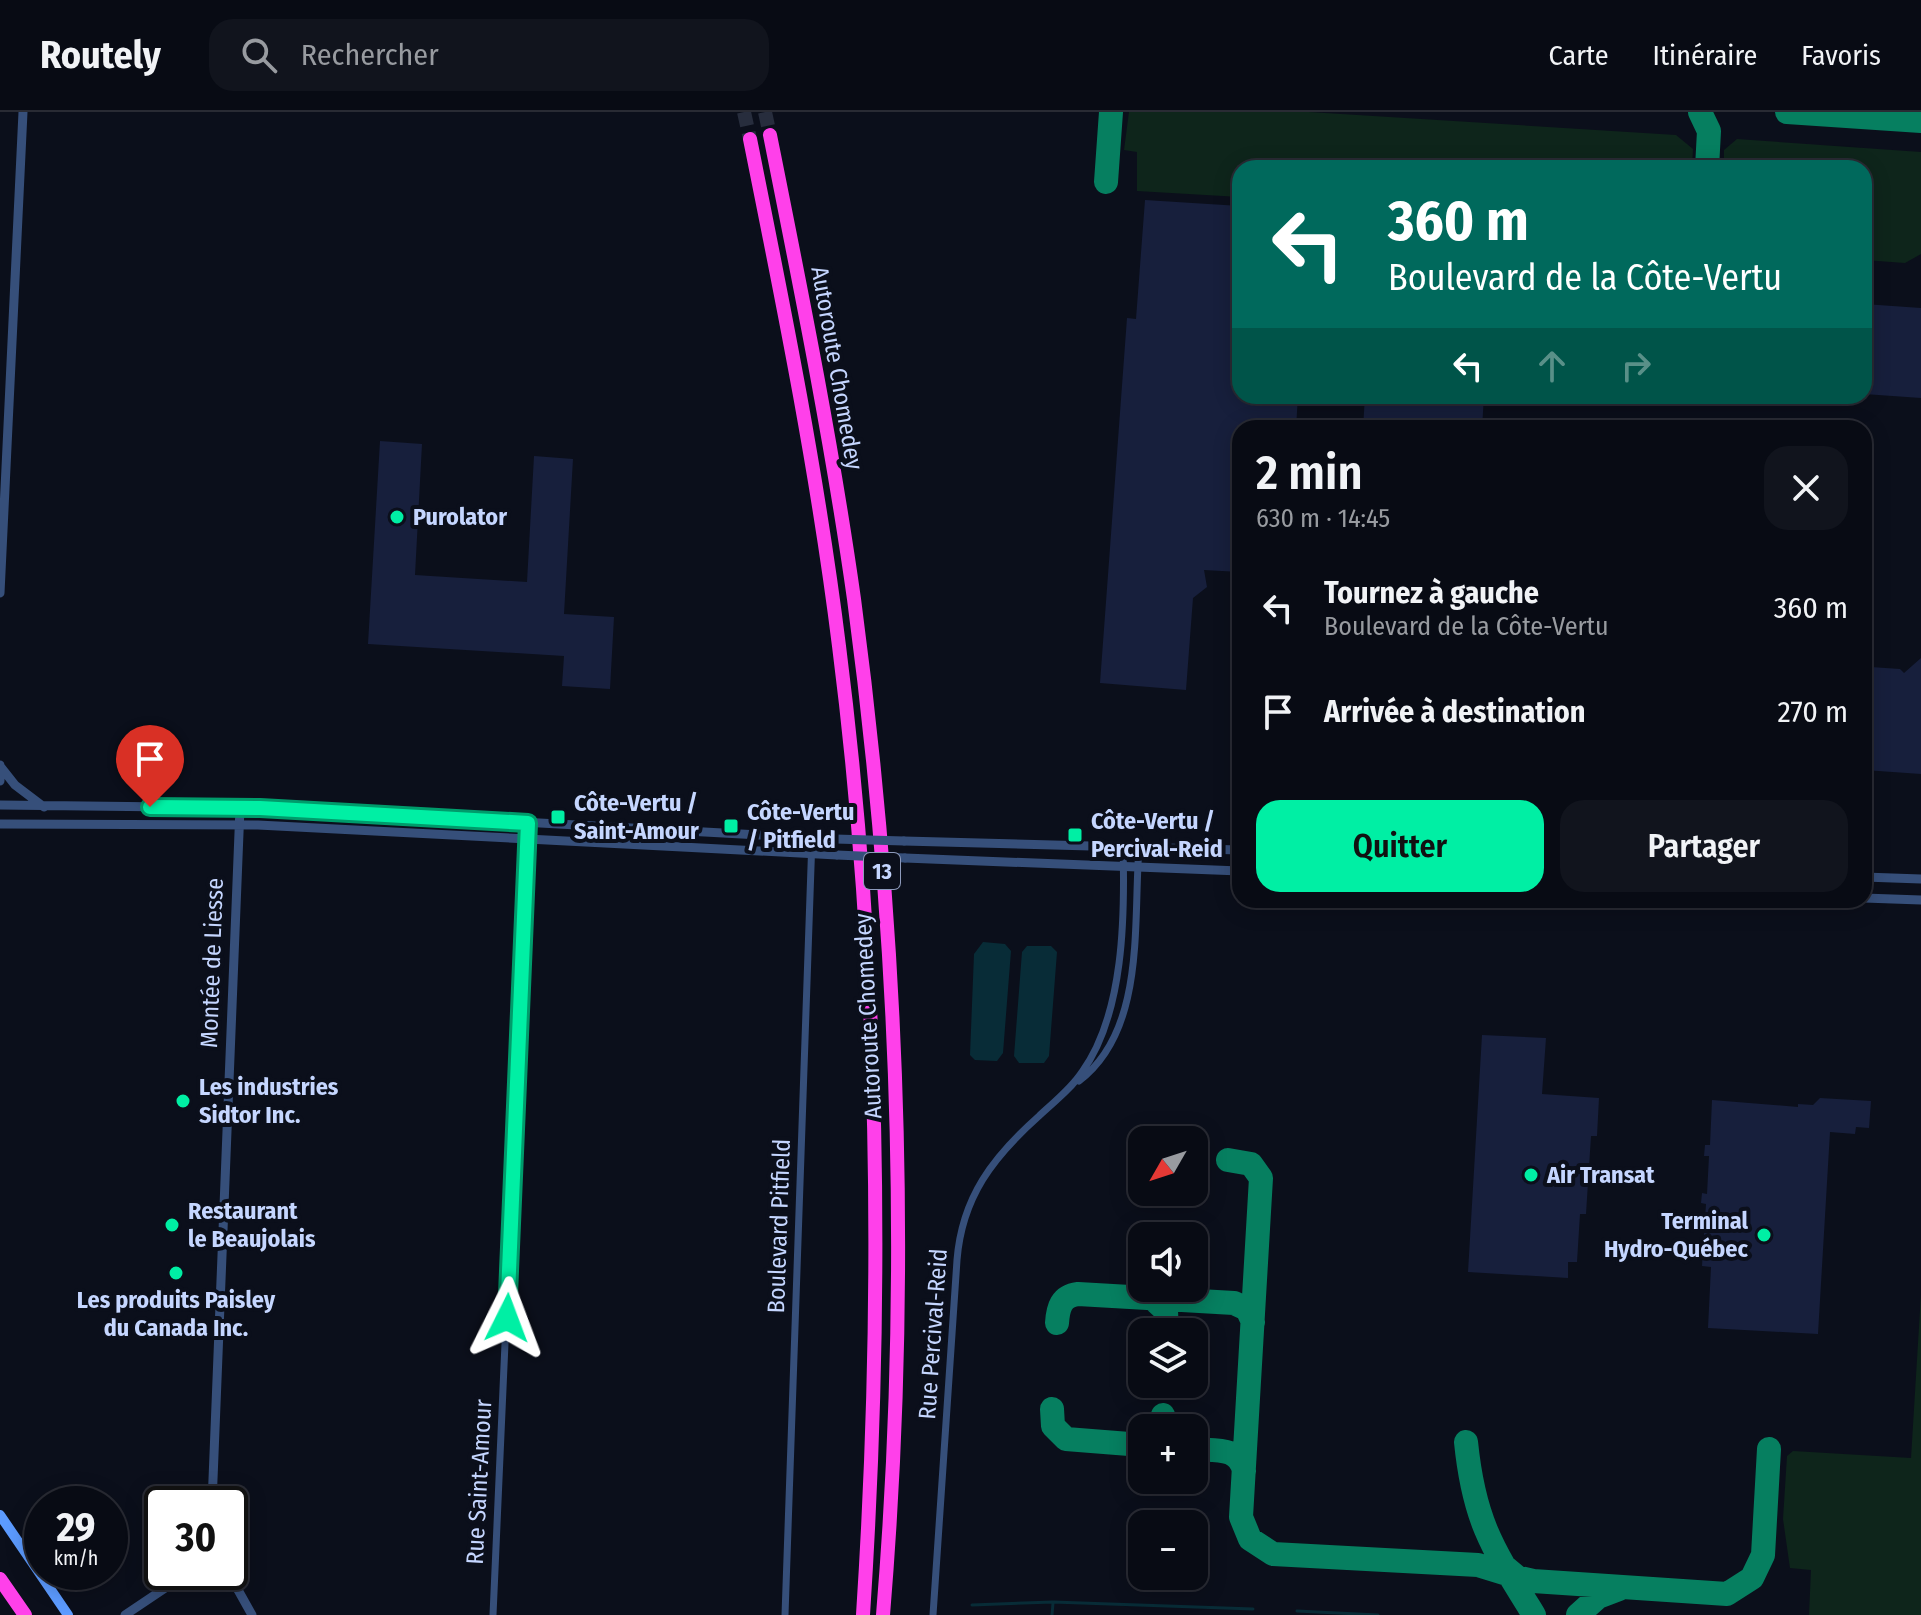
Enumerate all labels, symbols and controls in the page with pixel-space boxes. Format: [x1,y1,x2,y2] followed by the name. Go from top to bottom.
[209,19,769,91] search box
[40,32,161,78] text: Routely
[237,33,281,77] icon: search
[301,37,439,73] text: Rechercher
[1549,39,1609,72] text: Carte
[1653,39,1757,72] text: Itinéraire
[1801,39,1881,72] text: Favoris
[1388,188,1529,255] text: 360 m
[1256,192,1360,296] icon: left
[1388,256,1782,300] text: Boulevard de la Côte-Vertu
[805,264,869,472] street label: Autoroute Chomedey
[1446,344,1490,388] icon: left
[1530,344,1574,388] icon: ahead
[1614,344,1658,388] icon: right
[1256,444,1363,502] text: 2 min
[1764,446,1848,530] button: close
[413,503,507,531] place label: Purolator
[1256,503,1390,534] text: 630 m · 14:45
[388,508,406,526] marker: Purolator
[1324,575,1539,611] text: Tournez à gauche
[1256,586,1300,630] icon: left
[1774,590,1848,626] text: 360 m
[1324,611,1609,642] text: Boulevard de la Côte-Vertu
[1256,690,1300,734] icon: arrive
[1324,694,1585,730] text: Arrivée à destination
[1777,694,1848,730] text: 270 m
[116,725,184,807] pin
[128,737,172,781] icon: arrive
[574,789,699,845] place label: Côte-Vertu / Saint-Amour
[747,798,854,854] place label: Côte-Vertu / Pitfield
[1256,800,1544,892] button: Quitter
[1560,800,1848,892] button: Partager
[1091,807,1223,863] place label: Côte-Vertu / Percival-Reid
[549,808,567,826] marker: Côte-Vertu / Saint-Amour
[722,817,740,835] marker: Côte-Vertu / Pitfield
[1066,826,1084,844] marker: Côte-Vertu / Percival-Reid
[864,853,900,889] road number: 13
[195,877,229,1049] street label: Montée de Liesse
[849,912,887,1120] street label: Autoroute Chomedey
[199,1073,339,1129] place label: Les industries Sidtor Inc.
[174,1092,192,1110] marker: Les industries Sidtor Inc.
[1128,1126,1208,1206] north arrow
[1128,1126,1208,1590] map controls
[762,1138,796,1314] street label: Boulevard Pitfield
[1546,1161,1655,1189] place label: Air Transat
[1522,1166,1540,1184] marker: Air Transat
[188,1197,316,1253] place label: Restaurant le Beaujolais
[1604,1207,1749,1263] place label: Terminal Hydro-Québec
[163,1216,181,1234] marker: Restaurant le Beaujolais
[1128,1222,1208,1302] button: sound
[1755,1226,1773,1244] marker: Terminal Hydro-Québec
[913,1248,953,1420] street label: Rue Percival-Reid
[167,1264,185,1282] marker: Les produits Paisley du Canada Inc.
[465,1276,549,1360] position arrow
[77,1286,276,1342] place label: Les produits Paisley du Canada Inc.
[1128,1318,1208,1398] button: layers
[461,1398,497,1565] street label: Rue Saint-Amour
[1128,1414,1208,1494] button: +
[144,1486,248,1590] speed limit sign: 30
[56,1504,95,1552] text: 29
[1128,1510,1208,1590] button: −
[54,1546,98,1570] text: km/h

